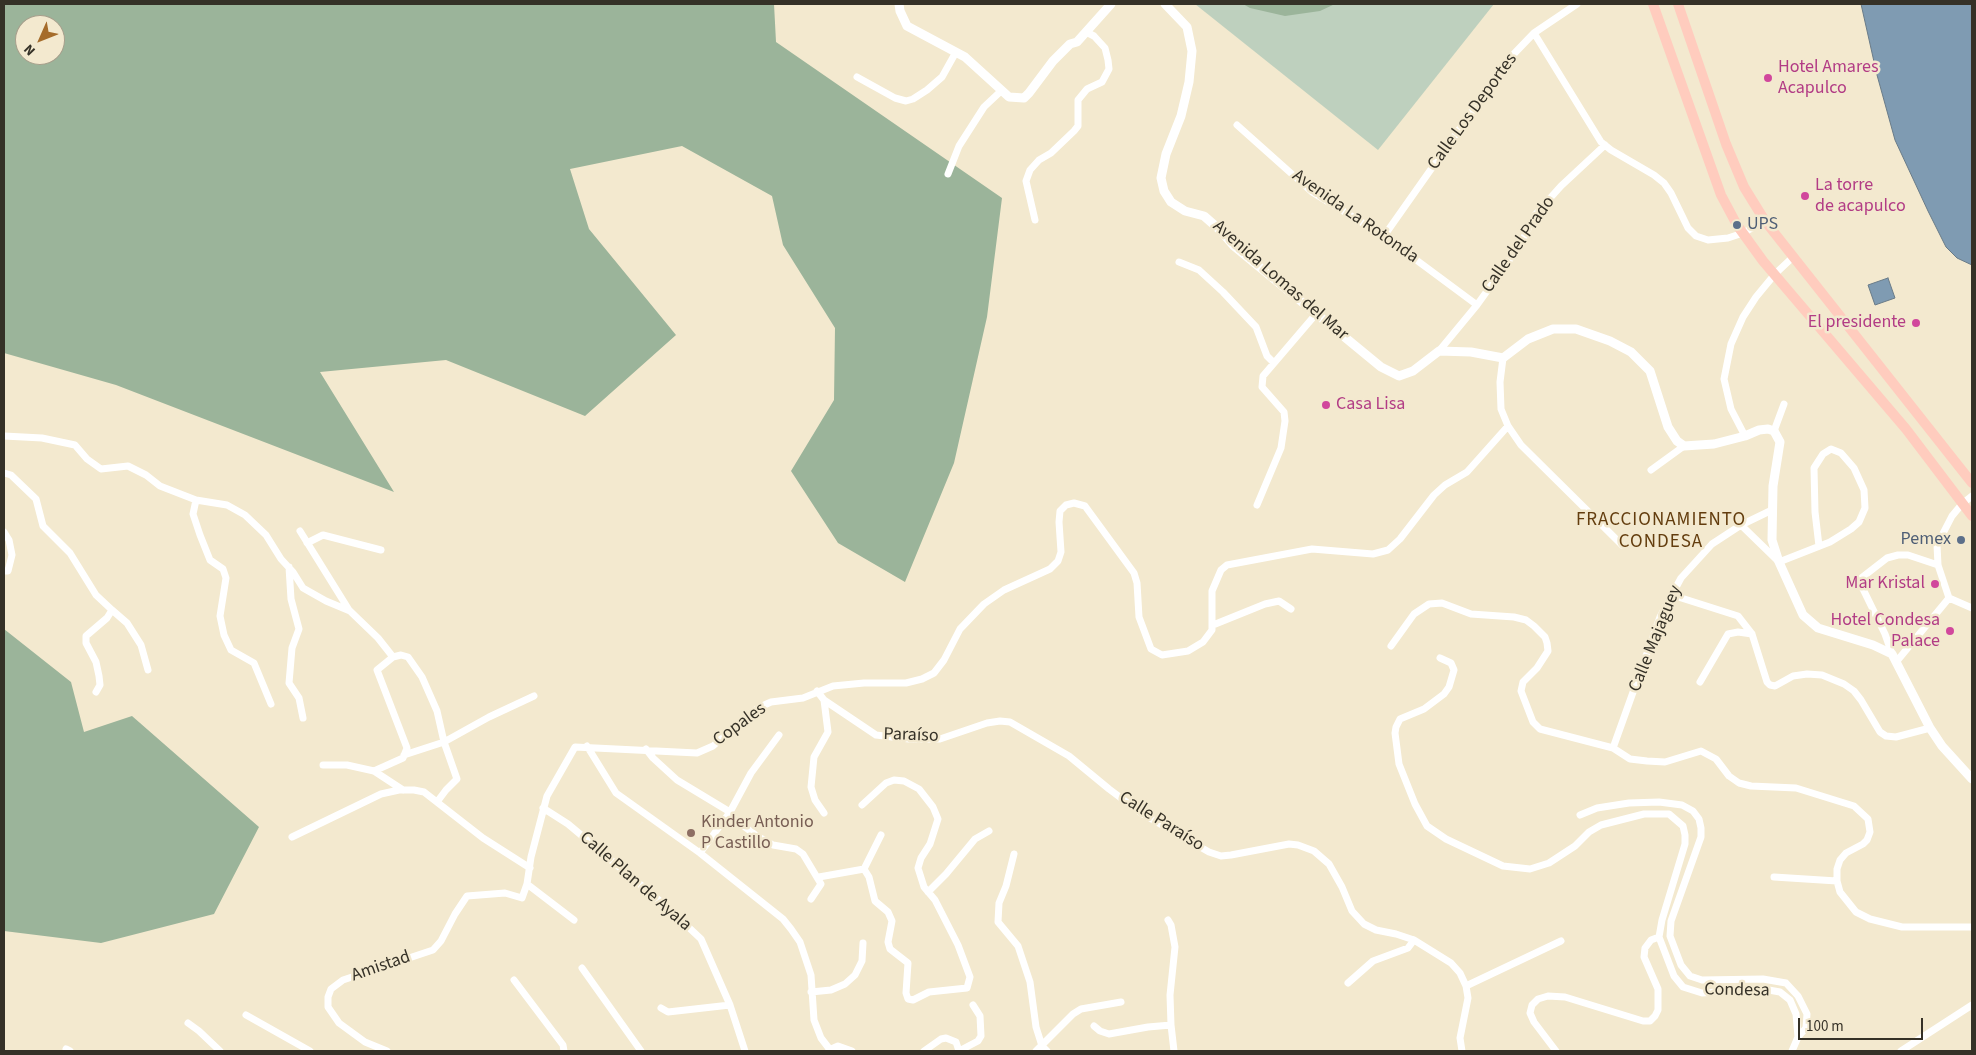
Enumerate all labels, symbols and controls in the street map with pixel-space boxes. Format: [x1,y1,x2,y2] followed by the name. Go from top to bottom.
[15,15,65,65] north arrow
[20,39,40,60] text: N
[1423,50,1523,174] street label: Calle Los Deportes
[1778,57,1878,100] place label: Hotel Amares Acapulco
[1762,72,1774,84] marker: Hotel Amares Acapulco
[1288,165,1422,269] street label: Avenida La Rotonda
[1815,175,1906,218] place label: La torre de acapulco
[1799,190,1811,202] marker: La torre de acapulco
[1478,193,1560,297] street label: Calle del Prado
[1747,214,1778,236] place label: UPS
[1208,216,1352,346] street label: Avenida Lomas del Mar
[1731,219,1743,231] marker: UPS
[1808,312,1906,334] place label: El presidente
[1910,317,1922,329] marker: El presidente
[1336,394,1405,416] place label: Casa Lisa
[1320,399,1332,411] marker: Casa Lisa
[1574,510,1748,554] district label: FRACCIONAMIENTO CONDESA
[1901,529,1951,551] place label: Pemex
[1955,534,1967,546] marker: Pemex
[1845,573,1925,595] place label: Mar Kristal
[1929,578,1941,590] marker: Mar Kristal
[1625,583,1687,695] street label: Calle Majaguey
[1830,610,1940,652] place label: Hotel Condesa Palace
[1944,625,1956,637] marker: Hotel Condesa Palace
[709,699,771,751] street label: Copales
[883,724,939,748] street label: Paraíso
[1114,787,1208,857] street label: Calle Paraíso
[701,812,814,854] place label: Kinder Antonio P Castillo
[685,827,697,839] marker: Kinder Antonio P Castillo
[575,828,695,936] street label: Calle Plan de Ayala
[349,947,413,987] street label: Amistad
[1704,980,1770,1002] street label: Condesa
[1801,1008,1926,1040] scale bar
[1806,1016,1844,1037] text: 100 m

